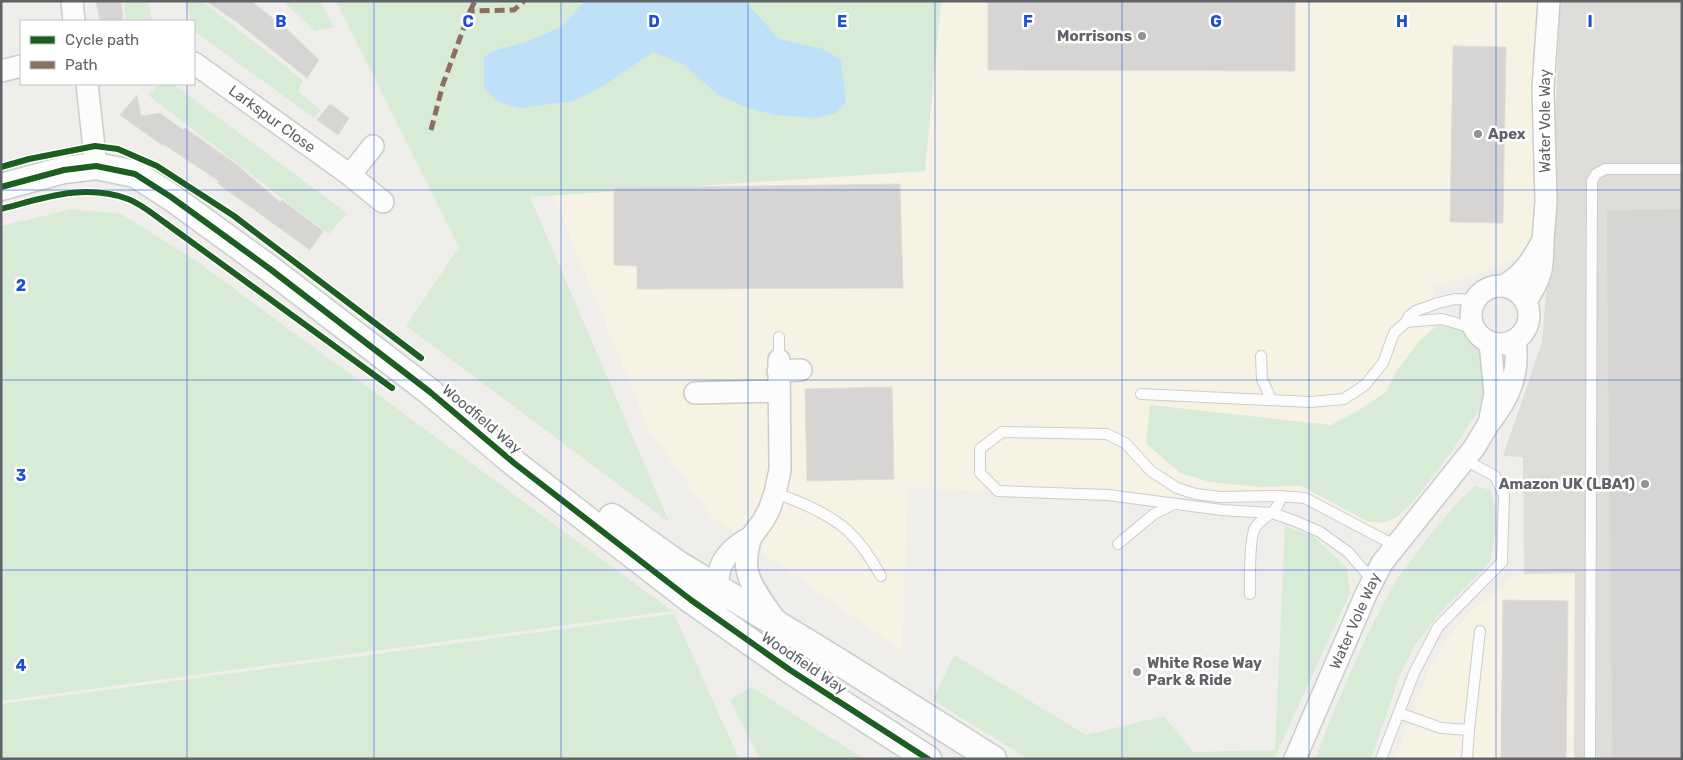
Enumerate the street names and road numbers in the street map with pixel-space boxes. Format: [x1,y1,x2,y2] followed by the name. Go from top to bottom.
[1536,69,1554,173] street label: Water Vole Way
[225,81,319,157] street label: Larkspur Close
[438,380,526,458] street label: Woodfield Way
[1326,570,1384,672] street label: Water Vole Way
[758,628,850,698] street label: Woodfield Way

